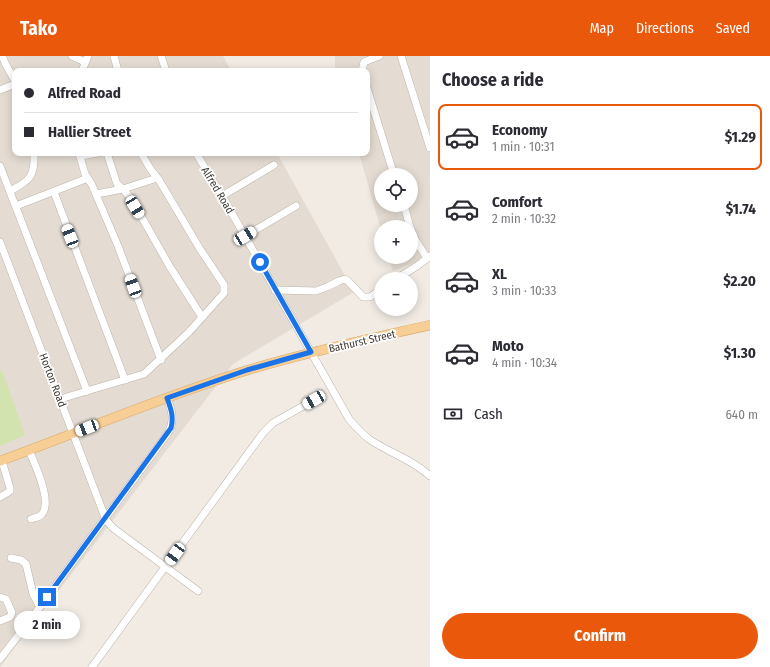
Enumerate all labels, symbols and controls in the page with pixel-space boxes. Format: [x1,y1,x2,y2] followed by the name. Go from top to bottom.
[20,17,57,40] text: Tako
[590,20,614,37] text: Map
[636,20,694,37] text: Directions
[716,20,750,37] text: Saved
[442,69,544,91] text: Choose a ride
[48,84,121,102] text: Alfred Road
[444,119,480,155] icon: car
[492,121,547,139] text: Economy
[48,123,131,141] text: Hallier Street
[725,128,756,146] text: $1.29
[492,139,554,154] text: 1 min · 10:31
[199,164,237,216] street label: Alfred Road
[374,168,418,316] map controls
[374,168,418,212] button: locate
[444,191,480,227] icon: car
[492,193,543,211] text: Comfort
[124,194,146,220] car
[726,200,756,218] text: $1.74
[492,211,556,226] text: 2 min · 10:32
[374,220,418,264] button: +
[60,223,80,249] car
[232,225,258,247] car
[251,253,269,271] route start
[444,263,480,299] icon: car
[492,265,507,283] text: XL
[374,272,418,316] button: −
[723,272,756,290] text: $2.20
[123,273,143,299] car
[492,283,556,298] text: 3 min · 10:33
[327,327,397,355] street label: Bathurst Street
[444,335,480,371] icon: car
[492,337,524,355] text: Moto
[724,344,756,362] text: $1.30
[36,351,69,409] street label: Horton Road
[492,355,557,370] text: 4 min · 10:34
[301,389,327,411] car
[442,403,464,425] icon: cash
[474,405,503,423] text: Cash
[725,407,758,422] text: 640 m
[74,418,100,438] car
[163,541,187,567] car
[38,588,56,606] route end
[14,611,80,639] callout: 2 min
[442,613,758,659] button: Confirm
[33,617,61,632] text: 2 min

